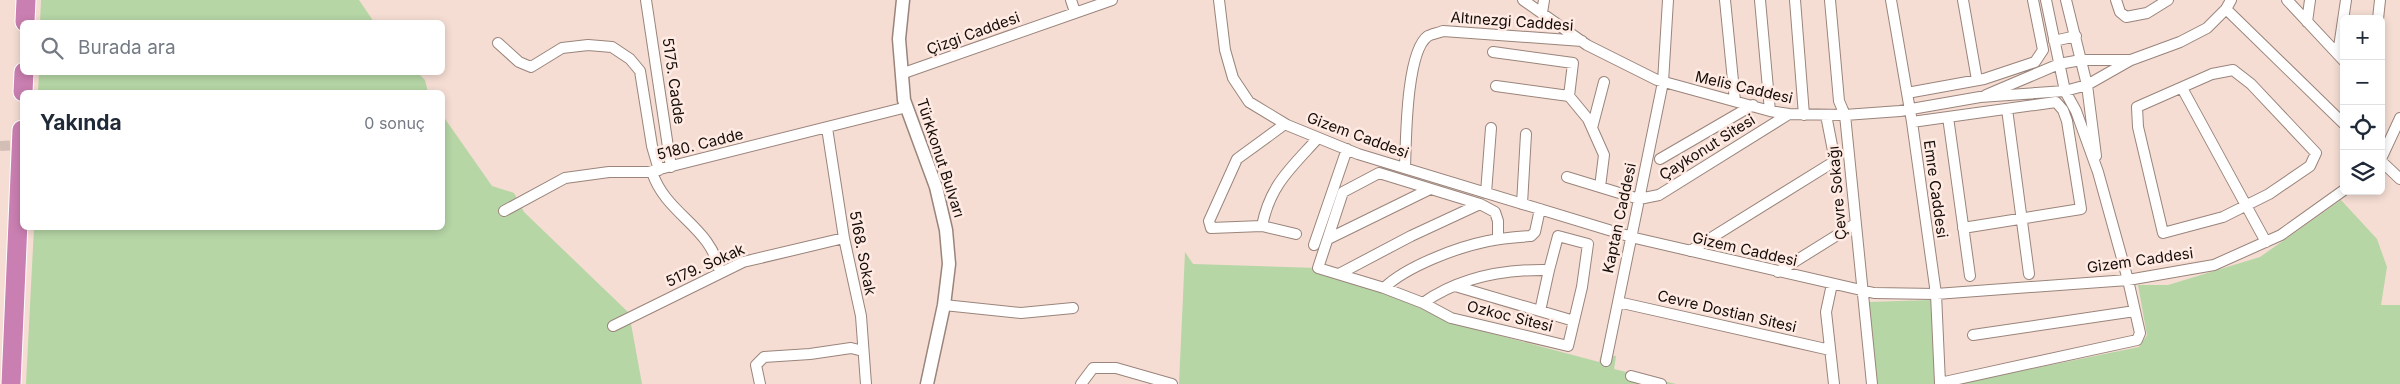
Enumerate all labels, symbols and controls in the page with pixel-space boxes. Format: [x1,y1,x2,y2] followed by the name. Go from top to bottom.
[924,7,1022,59] street label: Çizgi Caddesi
[1450,7,1574,35] street label: Altınezgi Caddesi
[2340,15,2385,195] map controls
[2340,15,2385,60] button: +
[20,20,445,75] search box
[38,34,66,62] icon: search
[78,36,176,59] text: Burada ara
[659,36,689,126] street label: 5175. Cadde
[2340,60,2385,105] button: −
[1693,67,1795,107] street label: Melis Caddesi
[913,96,969,220] street label: Türkkonut Bulvarı
[2340,105,2385,150] button: locate
[1304,108,1412,162] street label: Gizem Caddesi
[40,110,122,135] text: Yakında
[1655,110,1759,184] street label: Çaykonut Sitesi
[364,113,425,133] text: 0 sonuç
[655,124,745,164] street label: 5180. Cadde
[1920,139,1952,239] street label: Emre Caddesi
[1823,145,1851,241] street label: Çevre Sokağı
[2340,150,2385,195] button: layers
[1598,161,1640,275] street label: Kaptan Caddesi
[846,209,881,298] street label: 5168. Sokak
[1691,228,1799,270] street label: Gizem Caddesi
[663,239,748,291] street label: 5179. Sokak
[2086,243,2194,277] street label: Gizem Caddesi
[1656,286,1798,336] street label: Cevre Dostian Sitesi
[1465,296,1555,336] street label: Ozkoc Sitesi

